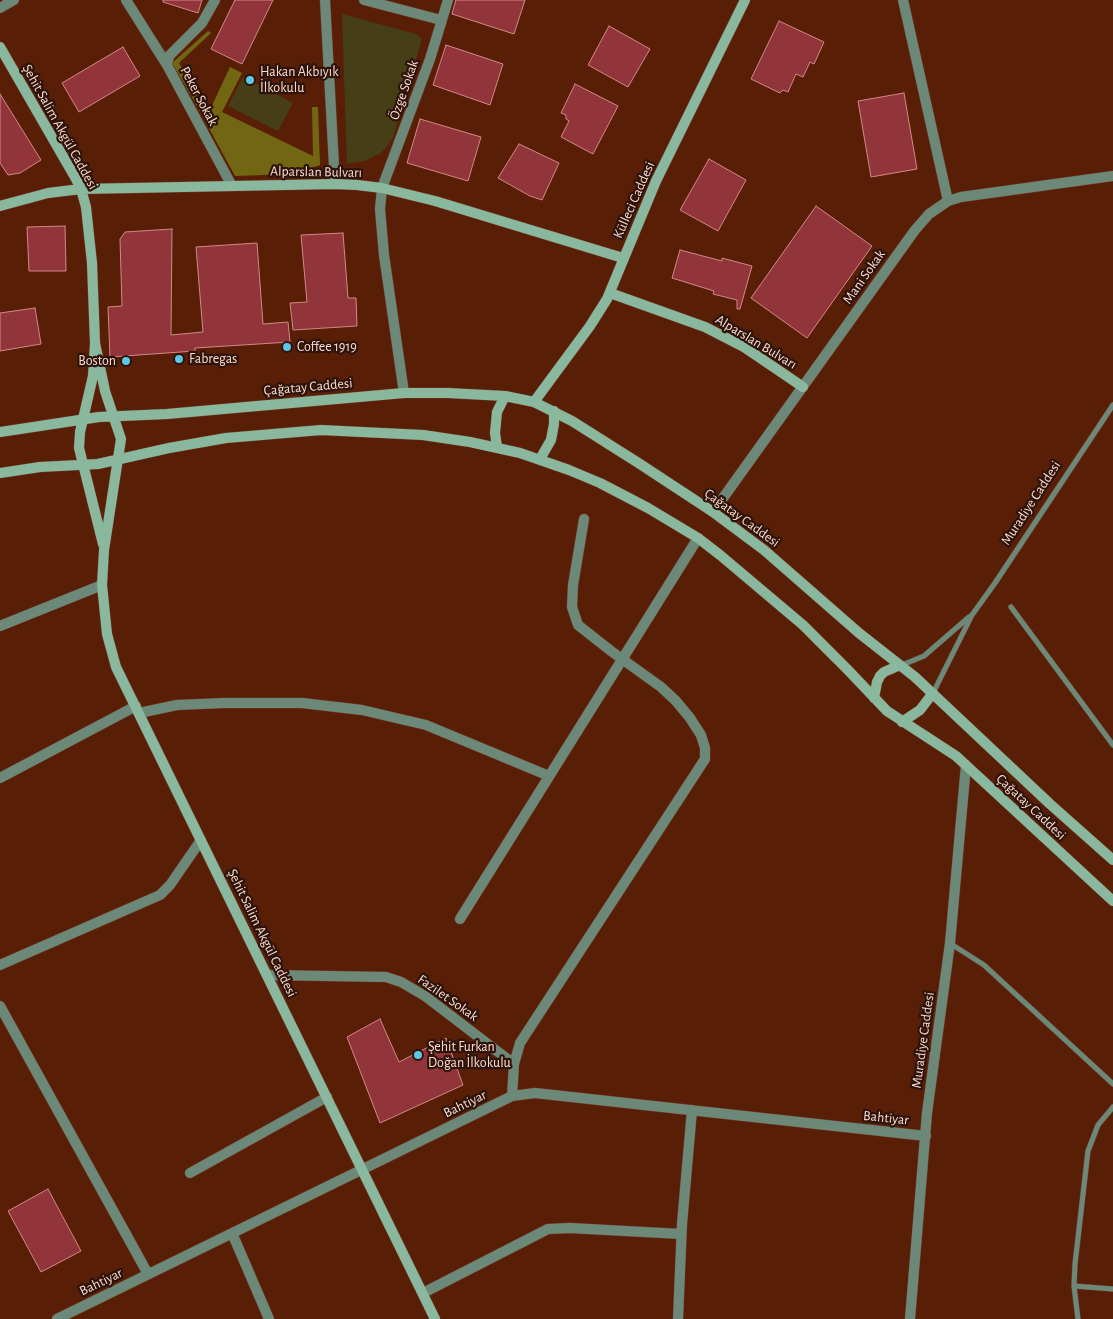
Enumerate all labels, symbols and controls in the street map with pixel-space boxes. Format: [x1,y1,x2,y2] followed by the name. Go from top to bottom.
[386,58,422,122] street label: Özge Sokak
[19,61,101,193] street label: Şehit Salim Akgül Caddesi
[176,63,222,129] street label: Peker Sokak
[260,64,339,96] place label: Hakan Akbıyık İlkokulu
[244,74,256,86] marker: Hakan Akbıyık İlkokulu
[610,159,658,241] street label: Külleci Caddesi
[270,163,362,181] street label: Alparslan Bulvarı
[839,247,889,307] street label: Mani Sokak
[712,311,800,373] street label: Alparslan Bulvarı
[297,339,357,355] place label: Coffee 1919
[281,341,293,353] marker: Coffee 1919
[189,351,237,367] place label: Fabregas
[78,353,116,369] place label: Boston
[173,353,185,365] marker: Fabregas
[120,355,132,367] marker: Boston
[263,375,353,399] street label: Çağatay Caddesi
[998,458,1064,548] street label: Muradiye Caddesi
[701,485,783,551] street label: Çağatay Caddesi
[993,770,1069,844] street label: Çağatay Caddesi
[224,866,300,1000] street label: Şehit Salim Akgül Caddesi
[414,971,482,1025] street label: Fazilet Sokak
[908,991,938,1089] street label: Muradiye Caddesi
[428,1039,511,1072] place label: Şehit Furkan Doğan İlkokulu
[412,1049,424,1061] marker: Şehit Furkan Doğan İlkokulu
[441,1086,489,1122] street label: Bahtiyar
[862,1107,910,1129] street label: Bahtiyar
[77,1264,125,1300] street label: Bahtiyar

